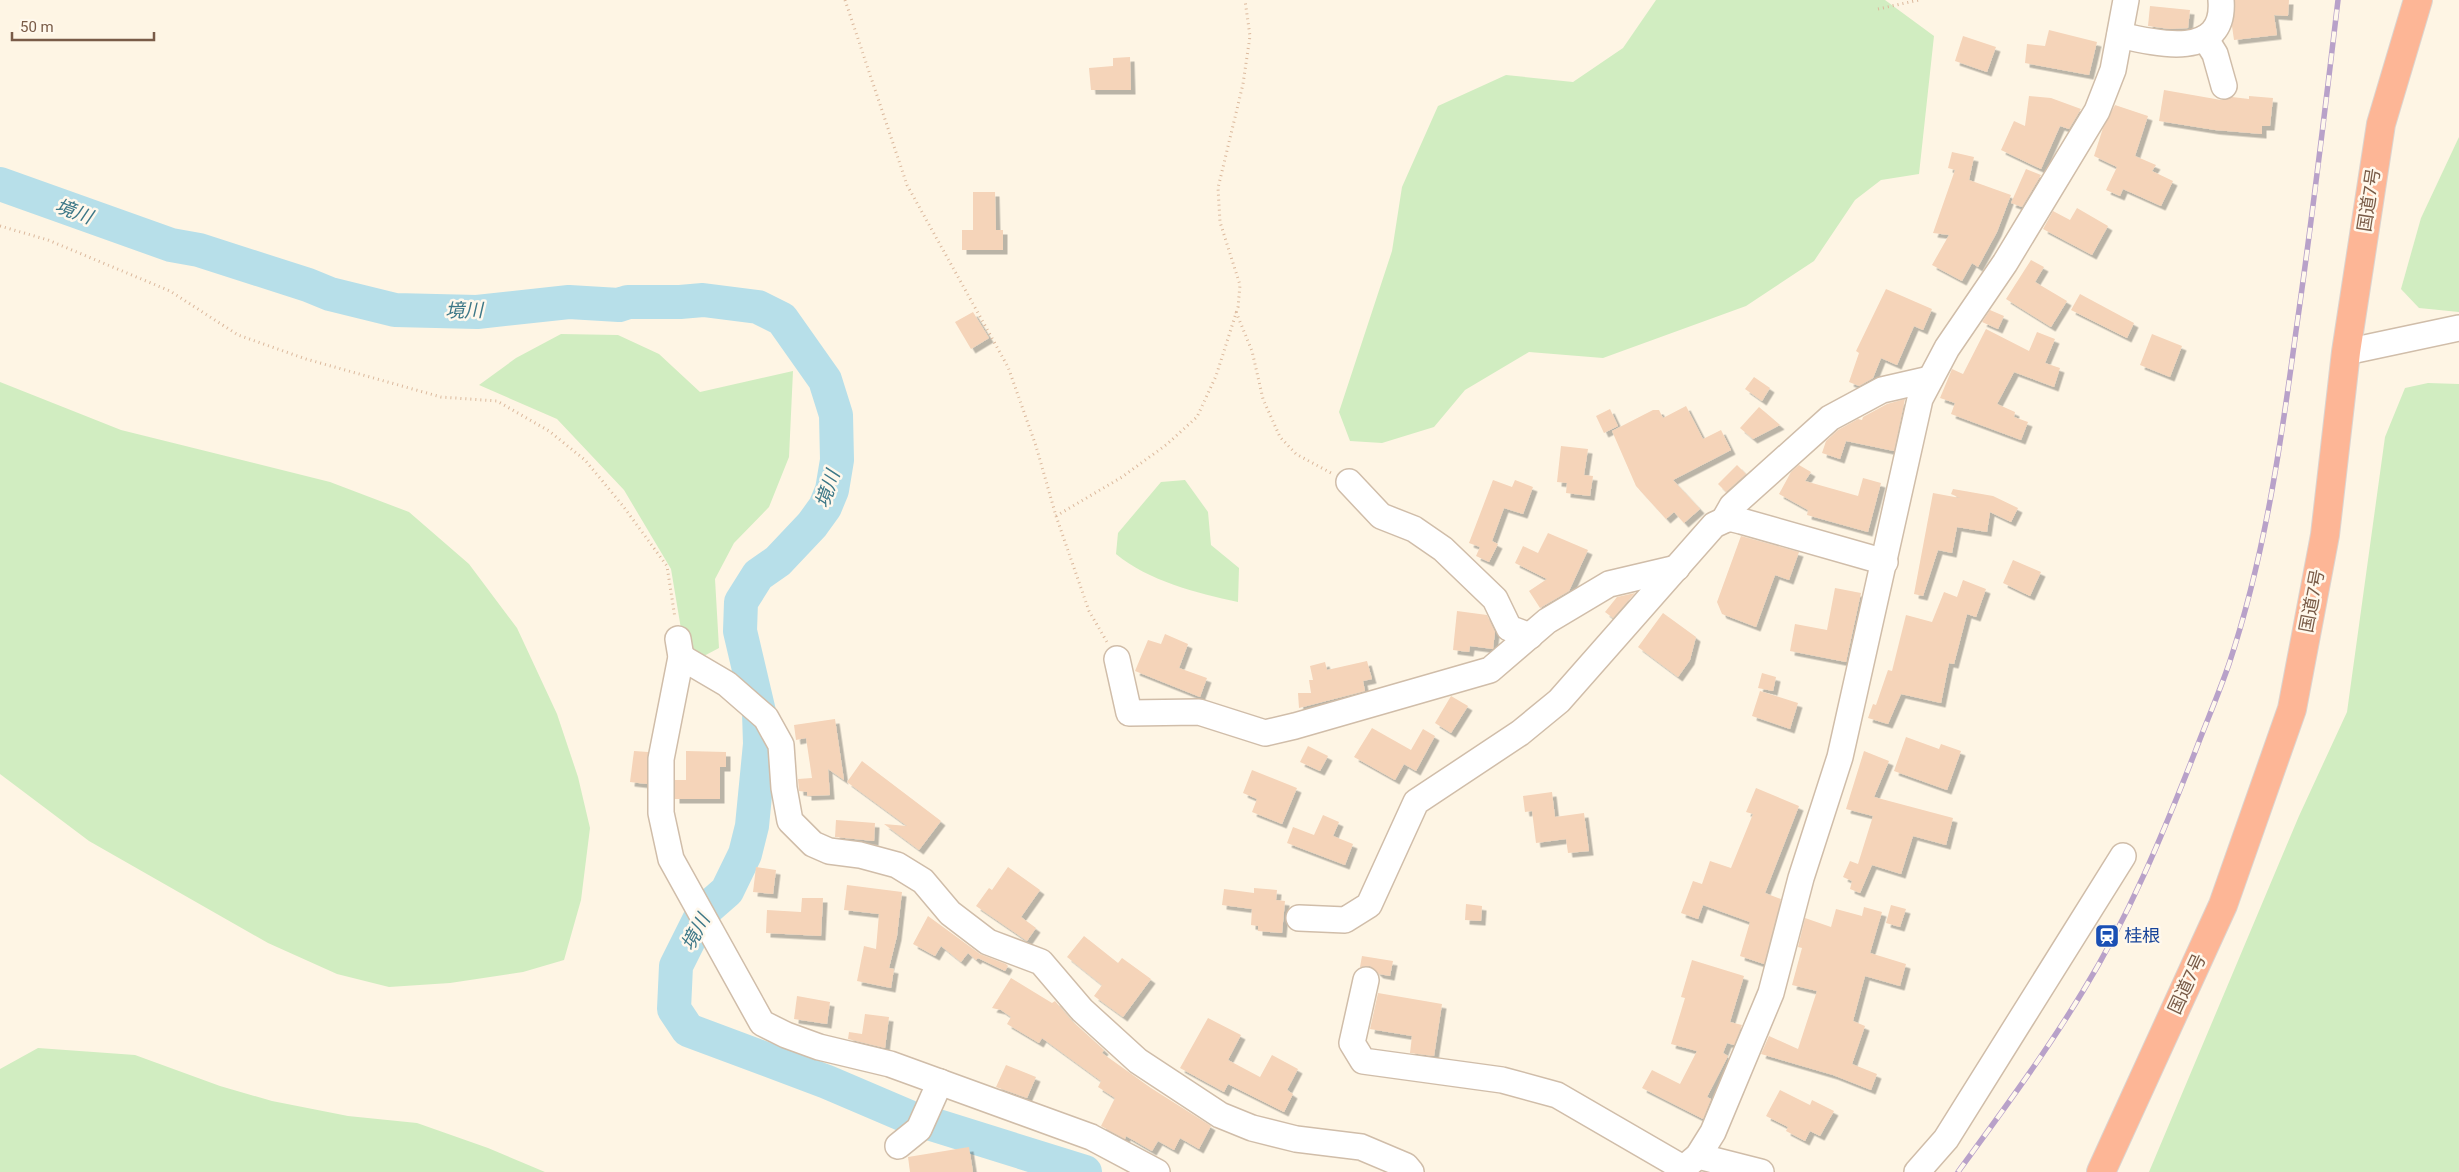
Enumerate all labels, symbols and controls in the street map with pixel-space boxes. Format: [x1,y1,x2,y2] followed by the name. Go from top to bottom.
[12,10,155,42] scale bar
[20,18,54,36] text: 50 m
[2353,167,2384,233] street label: 国道7号
[52,194,97,229] water label: 境川
[445,299,485,322] water label: 境川
[810,466,845,511] water label: 境川
[2295,567,2328,634] street label: 国道7号
[676,908,716,954] water label: 境川
[2094,923,2120,949] station icon: 桂根
[2124,925,2160,946] place label: 桂根
[2163,950,2210,1017] street label: 国道7号

